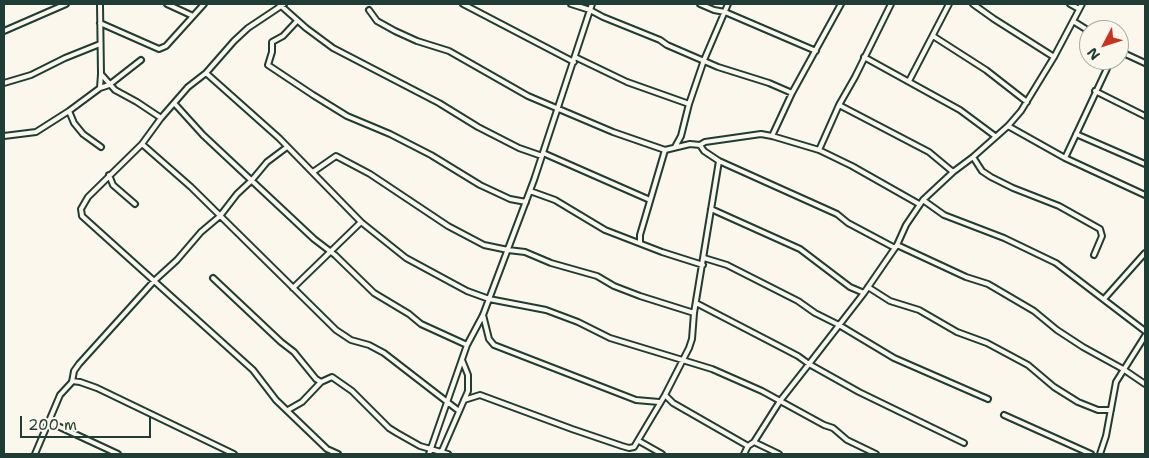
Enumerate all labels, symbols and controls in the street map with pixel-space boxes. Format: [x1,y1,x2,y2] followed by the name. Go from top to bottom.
[1079,20,1129,70] north arrow
[1083,44,1104,64] text: N
[22,406,154,438] scale bar
[28,415,77,435] text: 200 m

